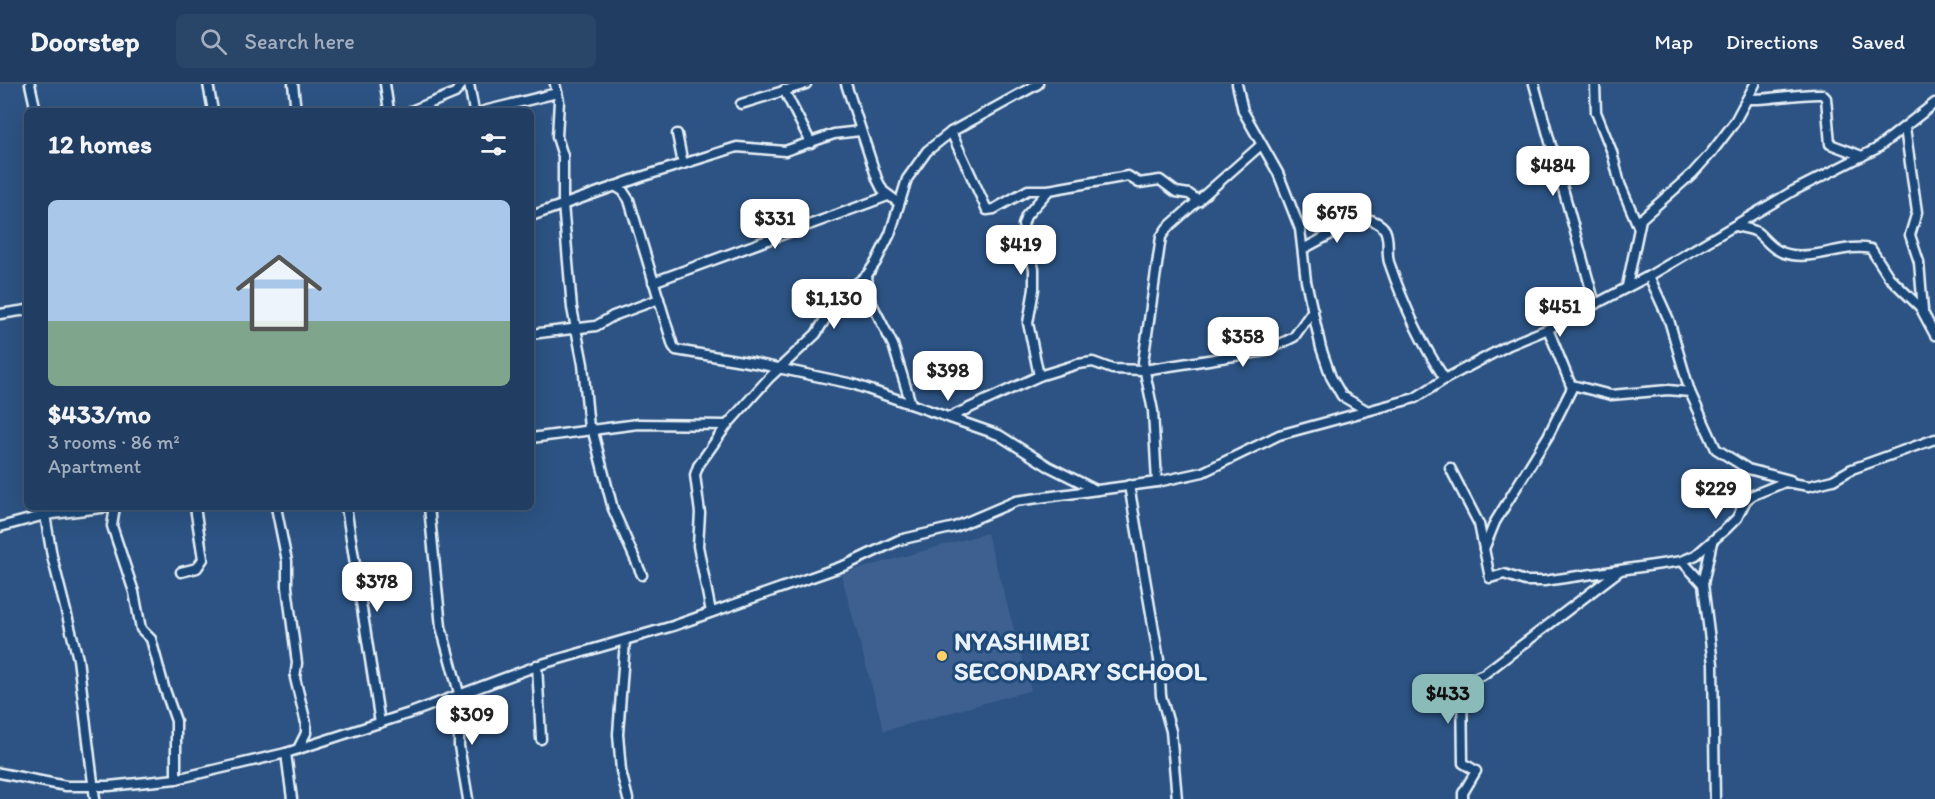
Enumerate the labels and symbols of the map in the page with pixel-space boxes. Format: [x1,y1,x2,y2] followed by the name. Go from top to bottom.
[1517,146,1589,197] pin: $484
[1301,193,1373,244] pin: $675
[739,199,811,250] pin: $331
[985,225,1057,276] pin: $419
[785,279,883,330] pin: $1,130
[1524,287,1596,338] pin: $451
[1207,317,1279,368] pin: $358
[912,351,984,402] pin: $398
[1680,469,1752,520] pin: $229
[341,562,413,613] pin: $378
[954,625,1208,687] place label: NYASHIMBI SECONDARY SCHOOL
[935,649,949,663] marker: NYASHIMBI SECONDARY SCHOOL
[1412,674,1484,725] pin: $433
[436,695,508,746] pin: $309

